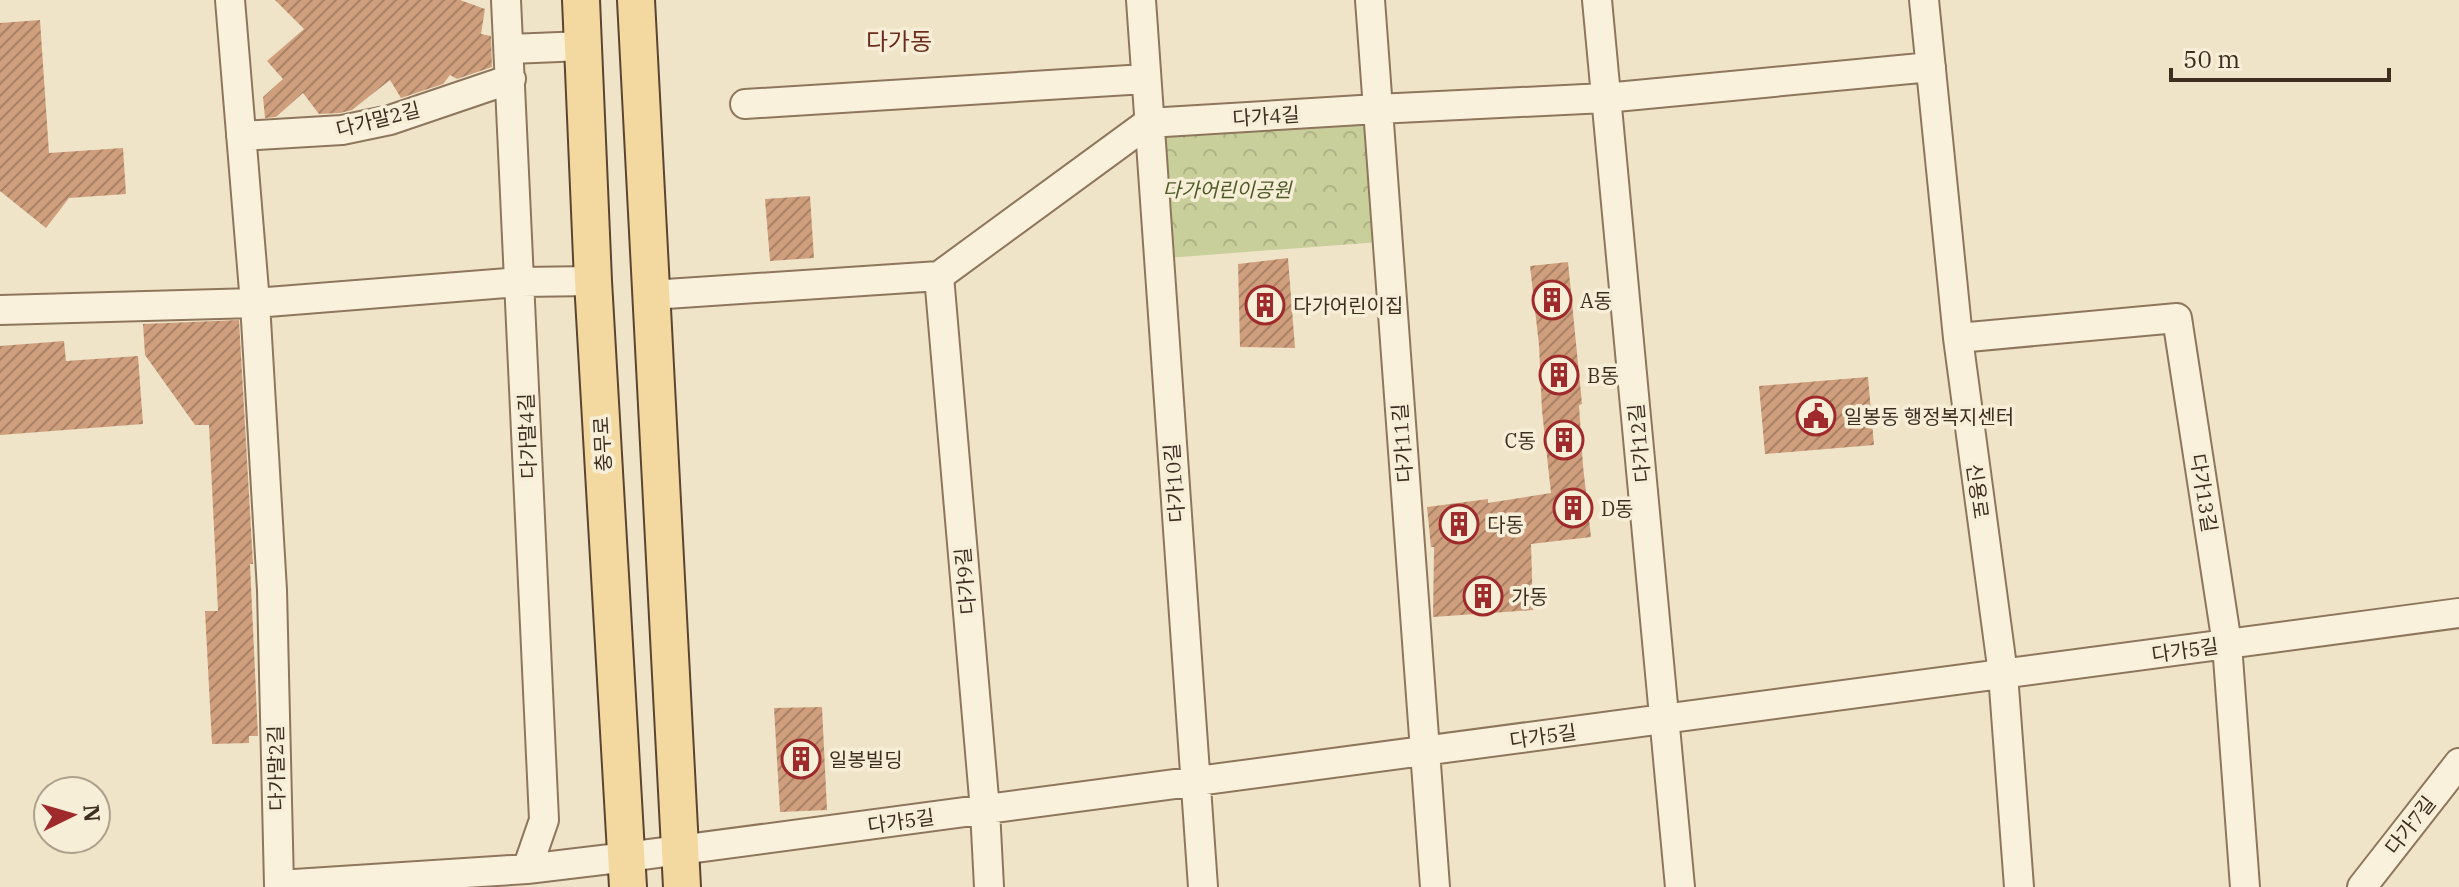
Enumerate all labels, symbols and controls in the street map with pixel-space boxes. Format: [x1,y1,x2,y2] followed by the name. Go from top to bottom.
[866,25,932,57] district label: 다가동
[2171,32,2389,82] scale bar
[2183,43,2240,75] text: 50 m
[333,96,423,142] street label: 다가말2길
[1232,100,1300,132] street label: 다가4길
[1163,176,1293,203] park label: 다가어린이공원
[1531,279,1573,321] building icon: A동
[1244,284,1286,326] building icon: 다가어린이집
[1580,287,1612,314] place label: A동
[1293,292,1403,319] place label: 다가어린이집
[1538,354,1580,396] building icon: B동
[1587,362,1619,389] place label: B동
[512,393,542,479] street label: 다가말4길
[1795,395,1837,437] public building icon: 일봉동 행정복지센터
[1622,402,1656,484] street label: 다가12길
[1386,403,1418,483] street label: 다가11길
[1844,403,2014,430] place label: 일봉동 행정복지센터
[587,416,617,472] street label: 충무로
[1543,419,1585,461] building icon: C동
[1505,427,1536,454] place label: C동
[1158,443,1190,523] street label: 다가10길
[2184,452,2224,534] street label: 다가13길
[1961,462,1995,520] street label: 신용로
[1552,487,1594,529] building icon: D동
[1601,495,1634,522] place label: D동
[1438,503,1480,545] building icon: 다동
[1487,511,1524,538] place label: 다동
[949,546,981,616] street label: 다가9길
[1462,575,1504,617] building icon: 가동
[1511,583,1548,610] place label: 가동
[2150,632,2220,668] street label: 다가5길
[1508,718,1578,754] street label: 다가5길
[262,725,290,811] street label: 다가말2길
[780,738,822,780] building icon: 일봉빌딩
[829,746,903,773] place label: 일봉빌딩
[32,775,112,855] north arrow
[2379,790,2441,860] street label: 다가7길
[77,803,108,823] text: N
[866,803,936,839] street label: 다가5길

